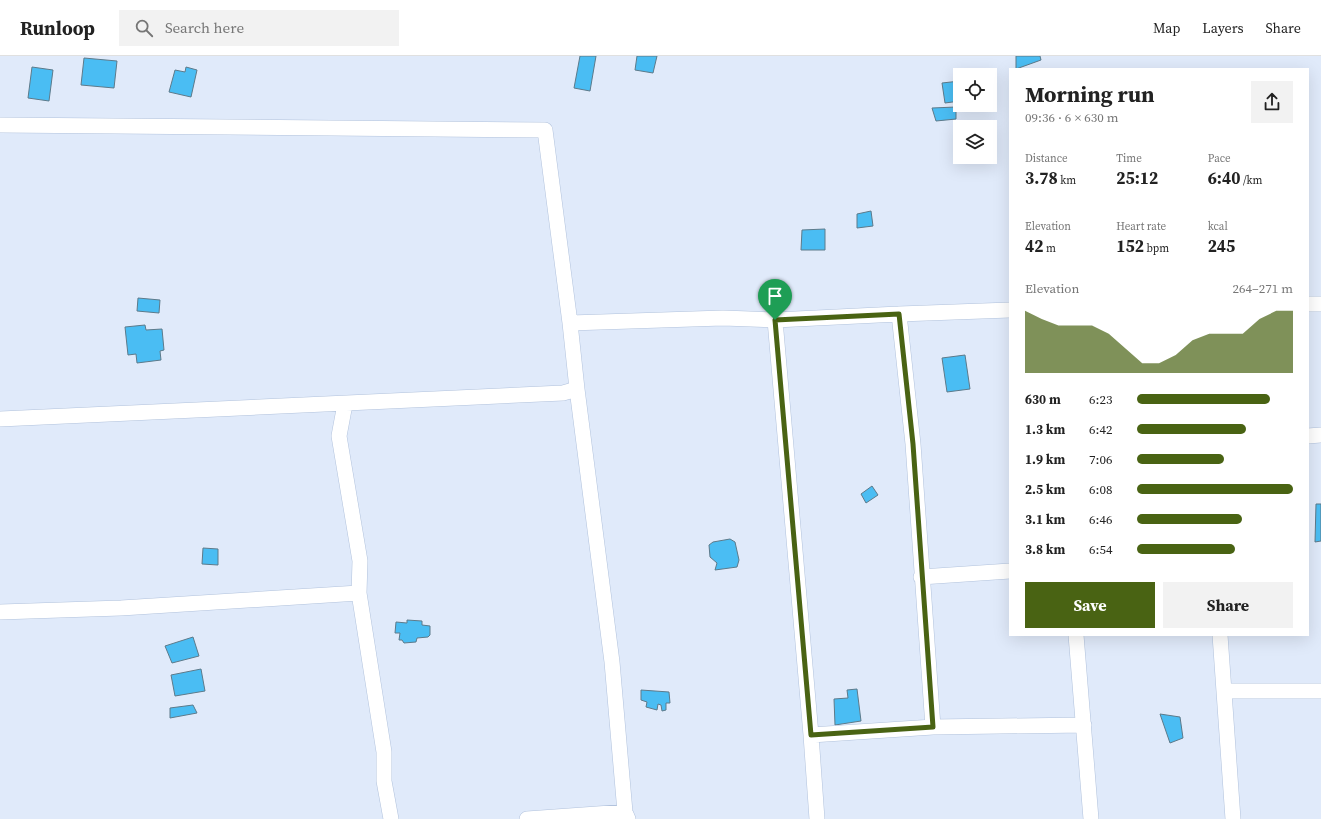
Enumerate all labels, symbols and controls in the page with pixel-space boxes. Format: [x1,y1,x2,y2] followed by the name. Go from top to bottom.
[119,10,399,46] search box
[20,15,95,41] text: Runloop
[133,17,155,39] icon: search
[165,17,244,38] text: Search here
[1153,18,1180,38] text: Map
[1202,18,1244,38] text: Layers
[1266,18,1301,38] text: Share
[953,68,997,164] map controls
[953,68,997,112] button: locate
[1025,79,1155,109] text: Morning run
[1251,81,1293,123] button: share
[1025,109,1119,126] text: 09:36 · 6 × 630 m
[953,120,997,164] button: layers
[1025,151,1068,166] text: Distance
[1116,151,1142,166] text: Time
[1208,151,1231,166] text: Pace
[1025,166,1058,190] text: 3.78
[1116,166,1158,190] text: 25:12
[1208,166,1240,190] text: 6:40
[1058,173,1076,188] text: km
[1240,173,1263,188] text: /km
[1025,219,1071,234] text: Elevation
[1116,219,1166,234] text: Heart rate
[1208,219,1228,234] text: kcal
[1025,234,1043,258] text: 42
[1116,234,1144,258] text: 152
[1208,234,1235,258] text: 245
[1043,241,1056,256] text: m
[1144,241,1169,256] text: bpm
[758,279,792,320] pin
[1025,280,1079,297] text: Elevation
[1233,280,1293,297] text: 264–271 m
[764,285,786,307] icon: arrive
[1025,391,1061,408] text: 630 m
[1089,391,1112,408] text: 6:23
[1025,421,1065,438] text: 1.3 km
[1089,421,1112,438] text: 6:42
[1025,451,1065,468] text: 1.9 km
[1089,451,1112,468] text: 7:06
[1025,481,1065,498] text: 2.5 km
[1089,481,1112,498] text: 6:08
[1025,511,1065,528] text: 3.1 km
[1089,511,1112,528] text: 6:46
[1025,541,1065,558] text: 3.8 km
[1089,541,1112,558] text: 6:54
[1025,582,1155,628] button: Save
[1163,582,1293,628] button: Share

